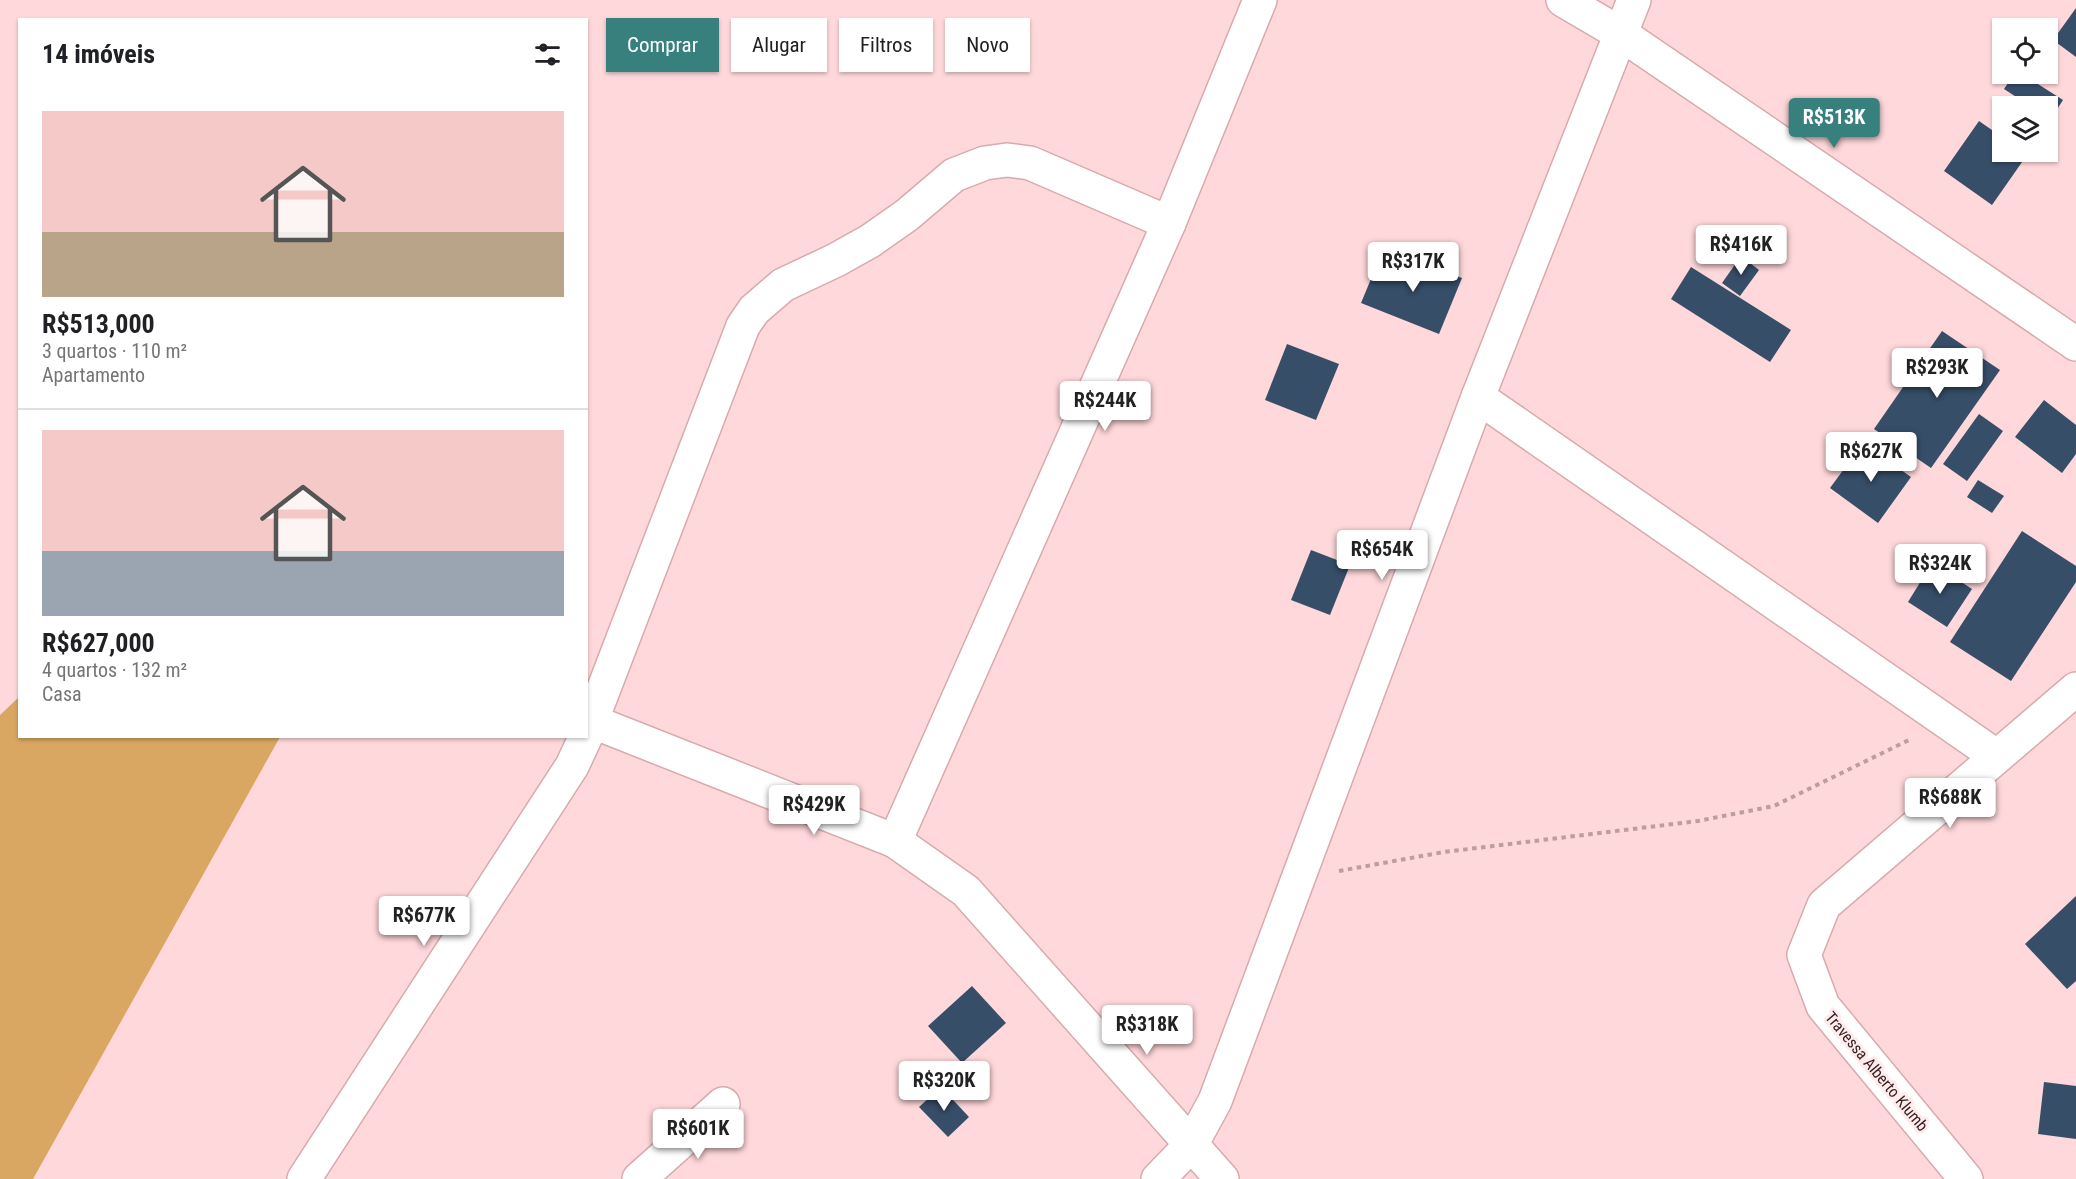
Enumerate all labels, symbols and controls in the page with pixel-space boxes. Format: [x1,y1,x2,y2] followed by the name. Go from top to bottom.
[606,18,719,72] chip: Comprar
[731,18,827,72] chip: Alugar
[839,18,933,72] chip: Filtros
[945,18,1030,72] chip: Novo
[1992,18,2058,162] map controls
[1992,18,2058,84] button: locate
[531,38,564,71] icon: filters
[42,39,155,69] text: 14 imóveis
[1992,96,2058,162] button: layers
[1785,98,1883,149] pin: R$513K
[1803,105,1865,129] text: R$513K
[249,150,357,258] icon: home
[1692,225,1790,276] pin: R$416K
[1710,232,1772,256] text: R$416K
[1364,242,1462,293] pin: R$317K
[1382,249,1444,273] text: R$317K
[42,309,155,339] text: R$513,000
[42,339,187,363] text: 3 quartos · 110 m²
[1888,348,1986,399] pin: R$293K
[1906,355,1968,379] text: R$293K
[42,363,145,387] text: Apartamento
[1056,381,1154,432] pin: R$244K
[1074,388,1136,412] text: R$244K
[1822,432,1920,483] pin: R$627K
[1840,439,1902,463] text: R$627K
[249,469,357,577] icon: home
[1333,530,1431,581] pin: R$654K
[1351,537,1413,561] text: R$654K
[1891,544,1989,595] pin: R$324K
[1909,551,1971,575] text: R$324K
[42,628,155,658] text: R$627,000
[42,658,187,682] text: 4 quartos · 132 m²
[42,682,82,706] text: Casa
[1901,778,1999,829] pin: R$688K
[765,785,863,836] pin: R$429K
[1919,785,1981,809] text: R$688K
[783,792,845,816] text: R$429K
[375,896,473,947] pin: R$677K
[393,903,455,927] text: R$677K
[1098,1005,1196,1056] pin: R$318K
[1821,1008,1932,1135] street label: Travessa Alberto Klumb
[1116,1012,1178,1036] text: R$318K
[895,1061,993,1112] pin: R$320K
[913,1068,975,1092] text: R$320K
[649,1109,747,1160] pin: R$601K
[667,1116,729,1140] text: R$601K

